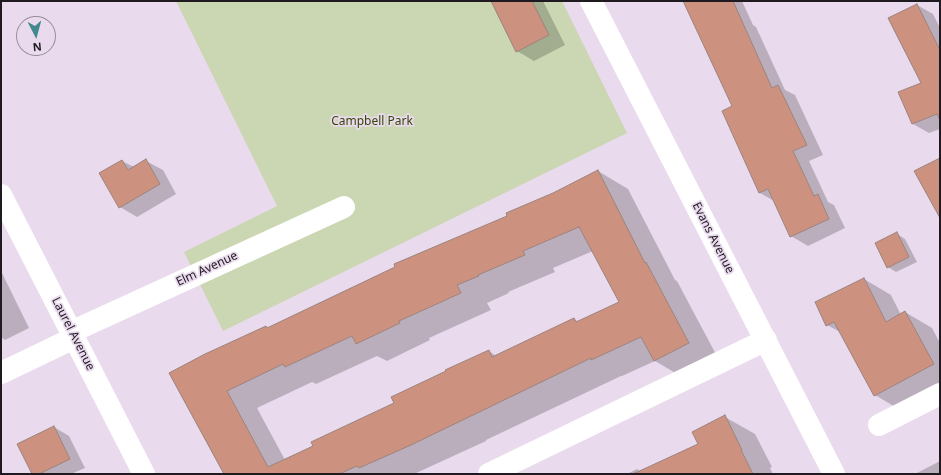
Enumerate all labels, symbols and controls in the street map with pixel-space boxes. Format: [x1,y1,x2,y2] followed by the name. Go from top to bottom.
[16,16,56,56] north arrow
[32,40,42,55] text: N
[331,115,413,129] park label: Campbell Park
[689,200,737,276] street label: Evans Avenue
[174,248,240,290] street label: Elm Avenue
[48,295,98,373] street label: Laurel Avenue

